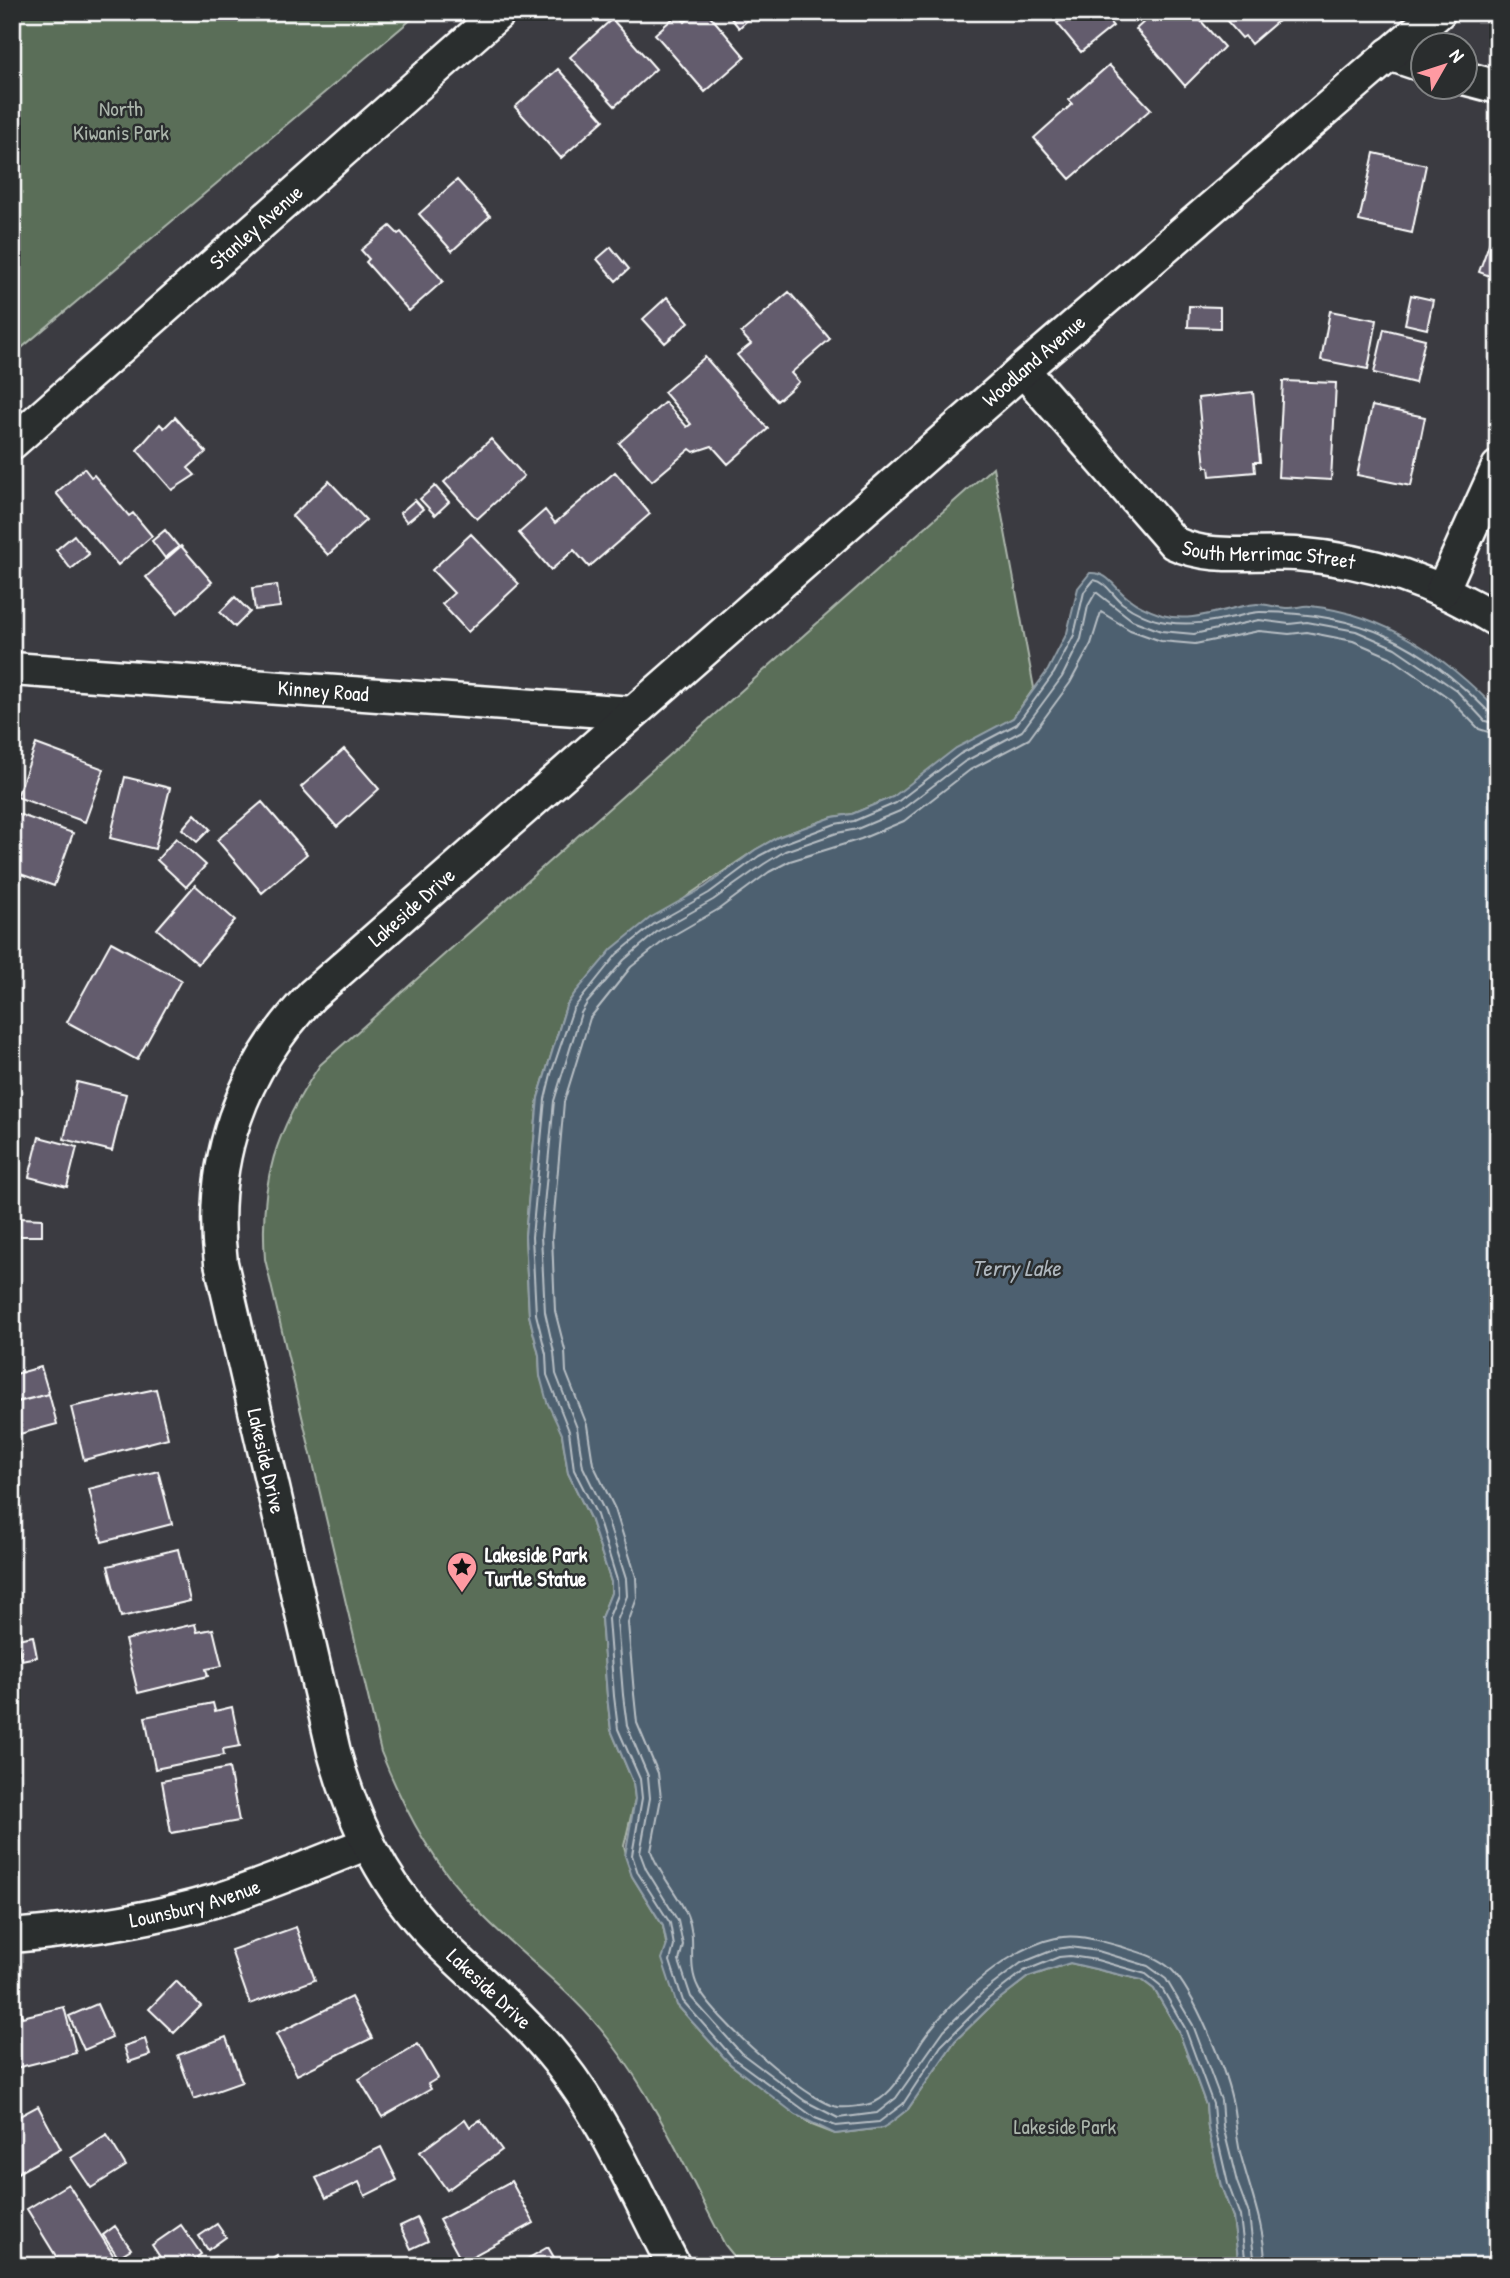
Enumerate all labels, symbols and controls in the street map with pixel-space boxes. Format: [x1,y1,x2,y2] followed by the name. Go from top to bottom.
[1408,32,1478,102] north arrow
[1444,43,1470,67] text: N
[73,94,169,147] park label: North Kiwanis Park
[203,178,309,276] street label: Stanley Avenue
[976,308,1091,413] street label: Woodland Avenue
[1179,532,1359,577] street label: South Merrimac Street
[277,673,370,708] street label: Kinney Road
[362,861,461,953] street label: Lakeside Drive
[972,1252,1061,1284] water label: Terry Lake
[240,1406,293,1516] street label: Lakeside Drive
[484,1540,588,1593] place label: Lakeside Park Turtle Statue
[445,1550,479,1594] place icon: Lakeside Park Turtle Statue
[127,1872,264,1935] street label: Lounsbury Avenue
[440,1942,538,2036] street label: Lakeside Drive
[1014,2112,1116,2141] park label: Lakeside Park

